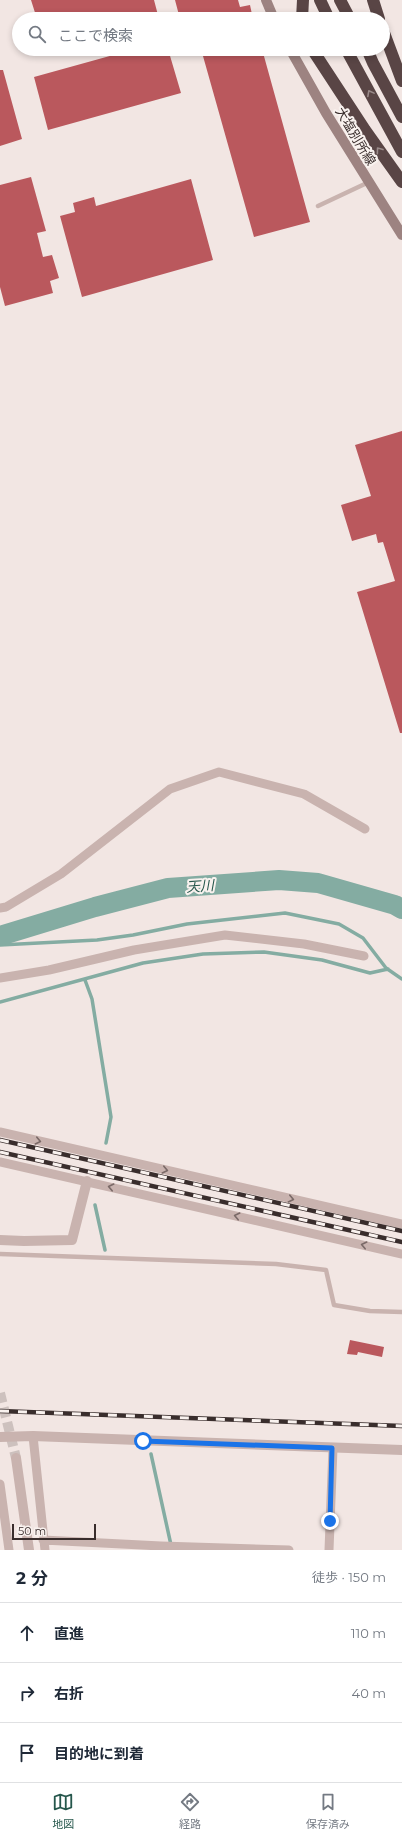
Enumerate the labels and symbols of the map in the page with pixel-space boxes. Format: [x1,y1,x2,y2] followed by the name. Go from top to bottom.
[367,90,374,97] one-way arrow
[332,104,380,168] street label: 大塩別所線
[376,147,384,154] one-way arrow
[185,876,217,896] water label: 天川
[34,1136,41,1145] one-way arrow
[162,1166,168,1174] one-way arrow
[107,1183,114,1191] one-way arrow
[288,1195,295,1203] one-way arrow
[234,1212,240,1220] one-way arrow
[361,1241,367,1249] one-way arrow
[134,1432,152,1450] route start
[321,1512,339,1530] route end
[12,1522,96,1541] scale bar

